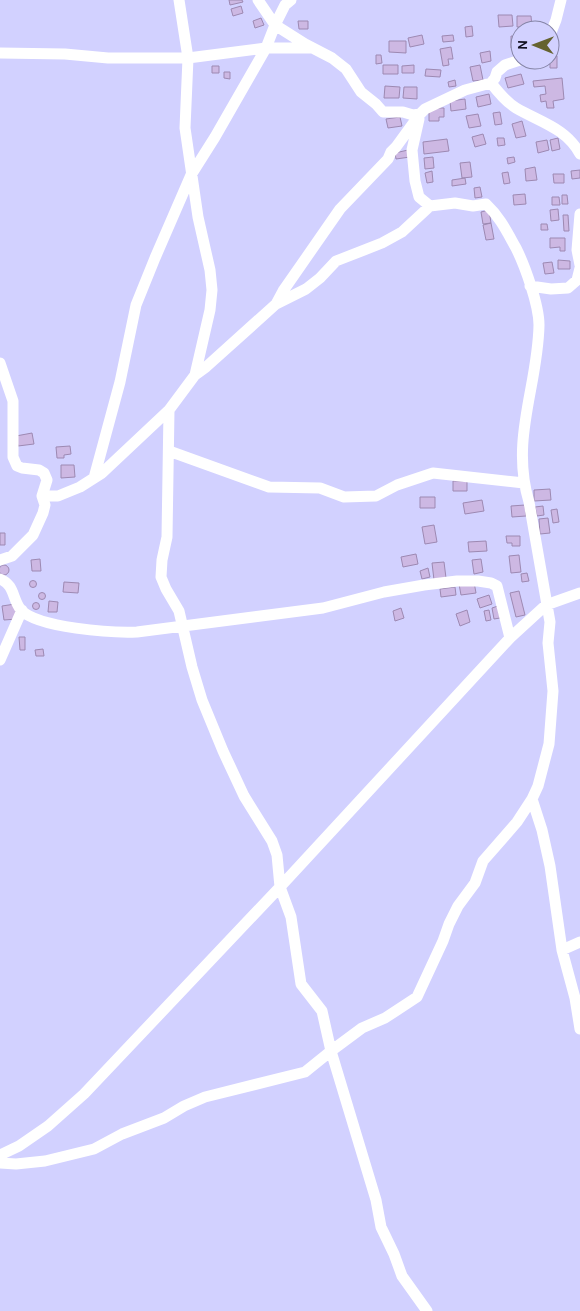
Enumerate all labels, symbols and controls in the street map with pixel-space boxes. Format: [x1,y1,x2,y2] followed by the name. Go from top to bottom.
[510,20,560,70] north arrow
[514,40,531,50] text: N

